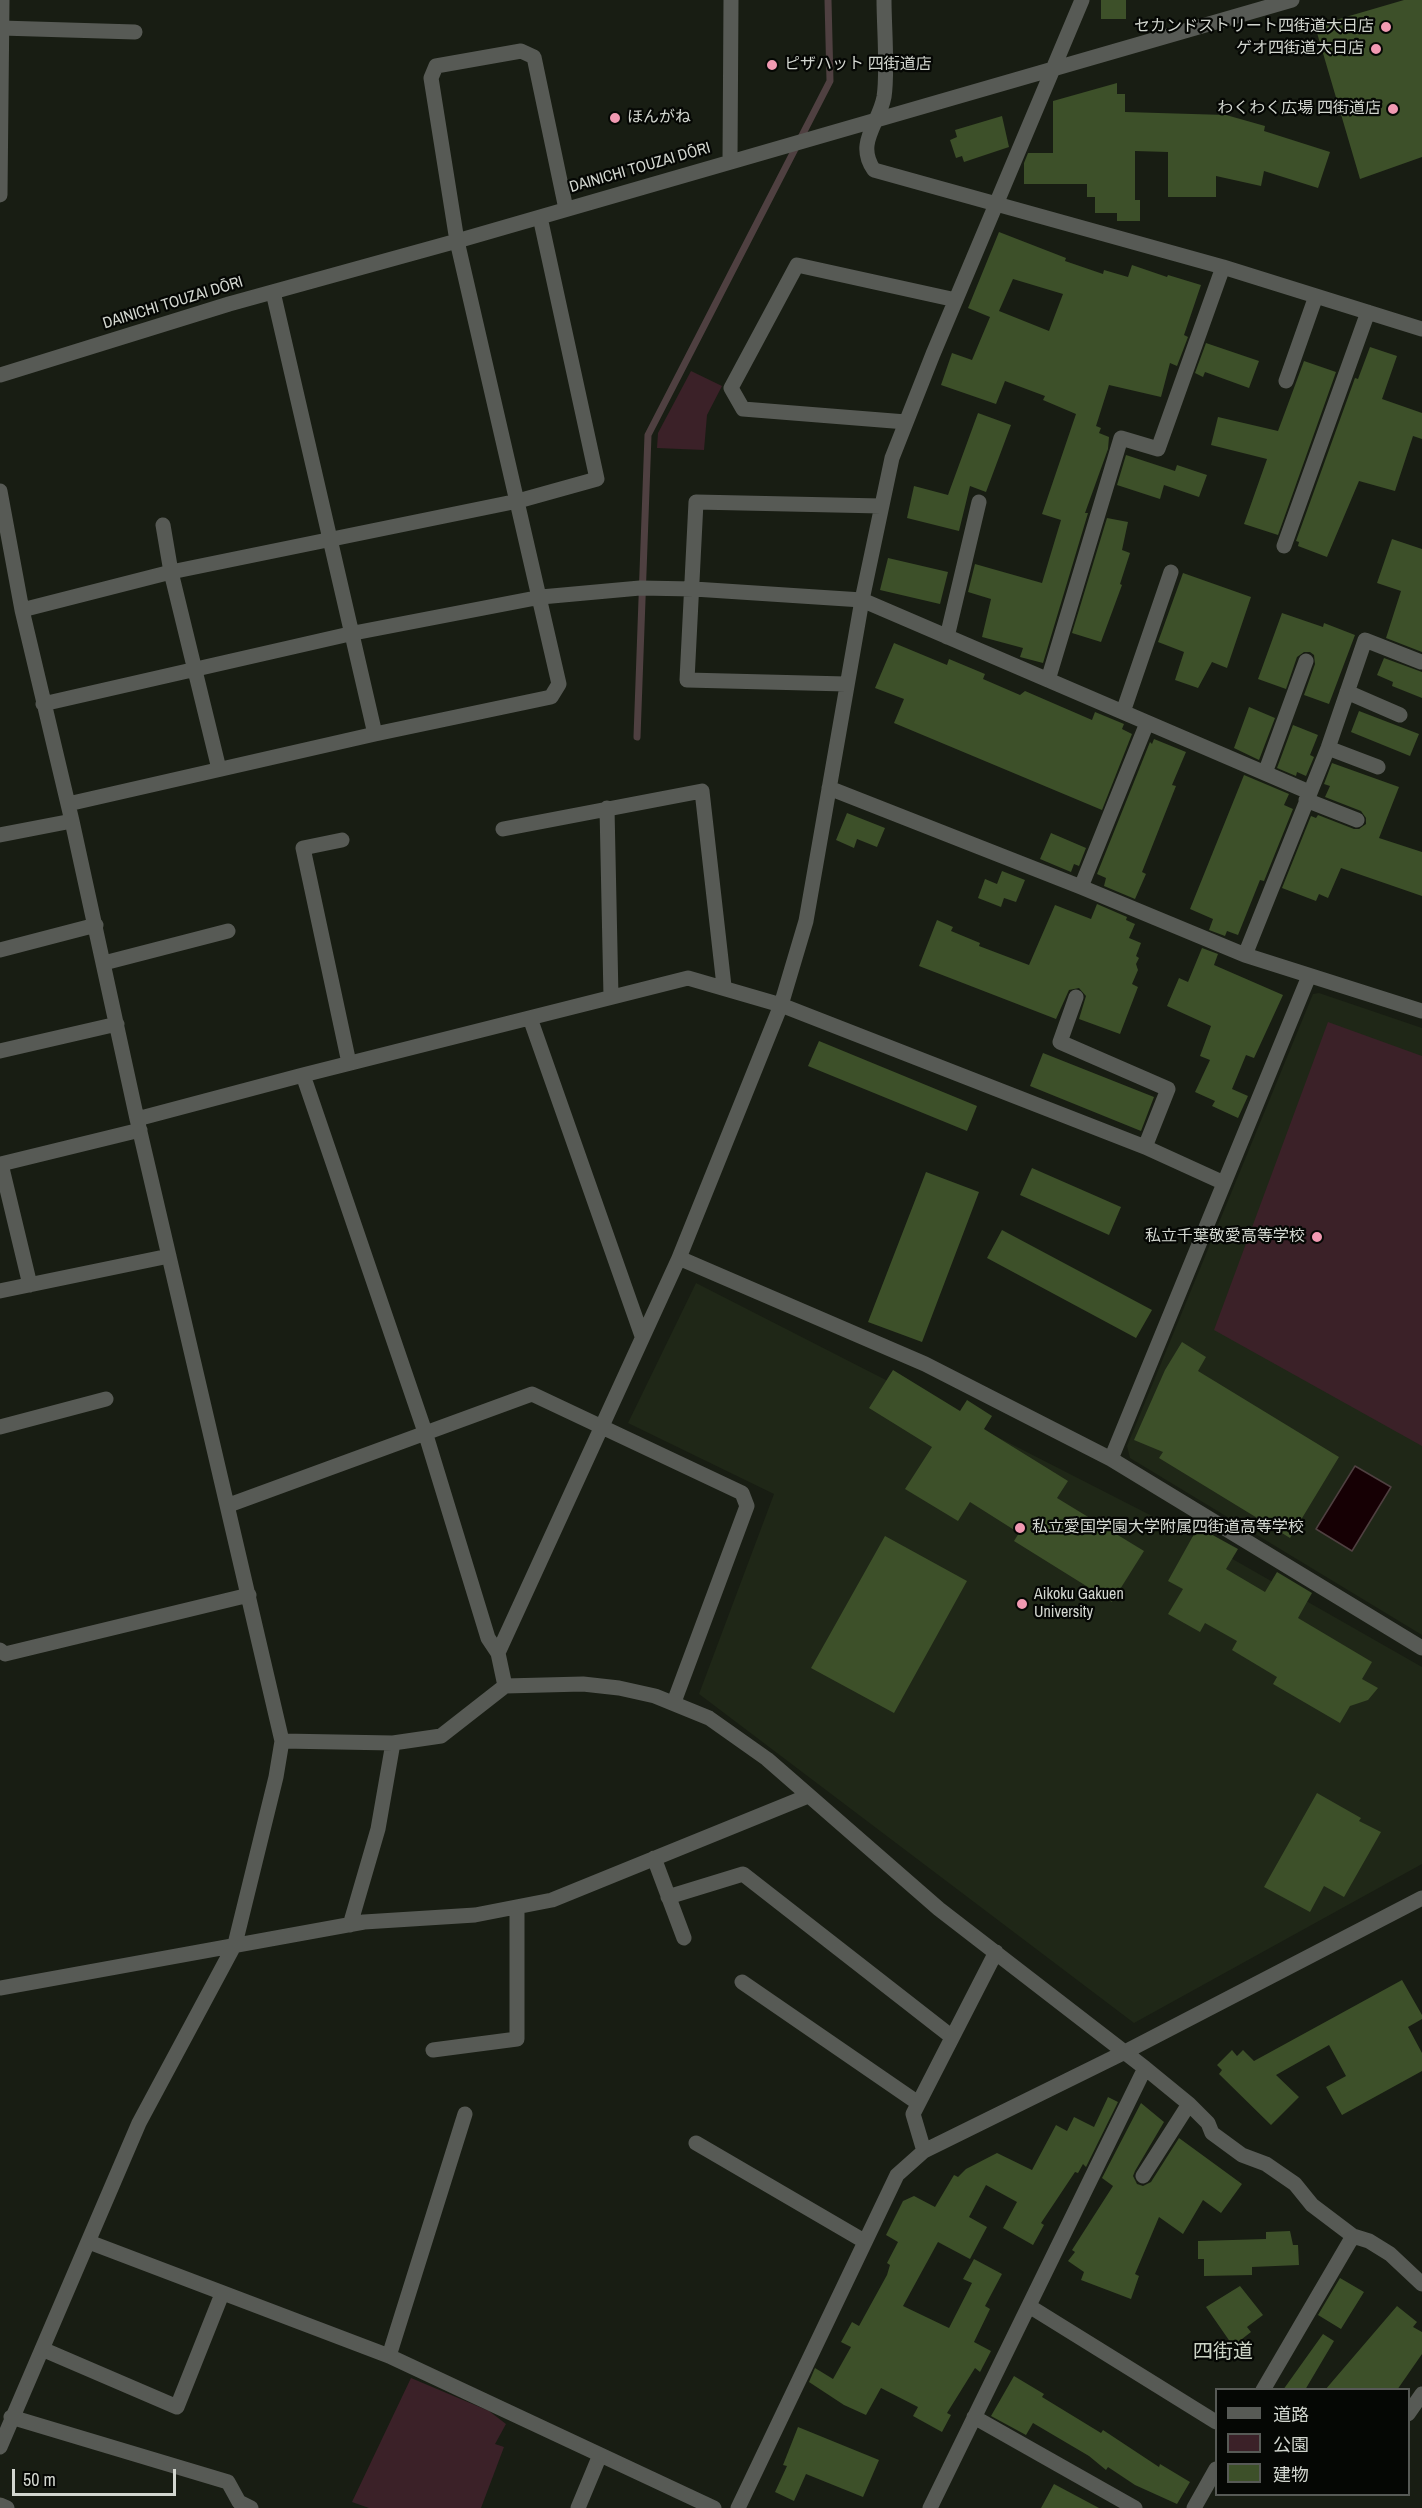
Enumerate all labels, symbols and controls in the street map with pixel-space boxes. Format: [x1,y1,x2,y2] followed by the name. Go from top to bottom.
[1134,17,1374,37] place label: セカンドストリート四街道大日店
[1379,20,1393,34] marker: セカンドストリート四街道大日店
[1236,39,1364,59] place label: ゲオ四街道大日店
[1369,42,1383,56] marker: ゲオ四街道大日店
[784,55,932,75] place label: ピザハット 四街道店
[765,58,779,72] marker: ピザハット 四街道店
[1217,99,1381,119] place label: わくわく広場 四街道店
[1386,102,1400,116] marker: わくわく広場 四街道店
[627,108,691,128] place label: ほんがね
[608,111,622,125] marker: ほんがね
[567,139,713,197] street label: DAINICHI TOUZAI DŌRI
[101,273,245,333] street label: DAINICHI TOUZAI DŌRI
[1145,1227,1305,1247] place label: 私立千葉敬愛高等学校
[1310,1230,1324,1244] marker: 私立千葉敬愛高等学校
[1032,1518,1304,1538] place label: 私立愛国学園大学附属四街道高等学校
[1013,1521,1027,1535] marker: 私立愛国学園大学附属四街道高等学校
[1034,1585,1124,1623] place label: Aikoku Gakuen University
[1015,1597,1029,1611] marker: Aikoku Gakuen University
[1193,2341,1253,2365] district label: 四街道
[1215,2388,1410,2496] legend
[1273,2402,1309,2427] text: 道路
[1273,2432,1309,2457] text: 公園
[15,2457,178,2495] scale bar
[1273,2462,1309,2487] text: 建物
[23,2467,56,2492] text: 50 m

